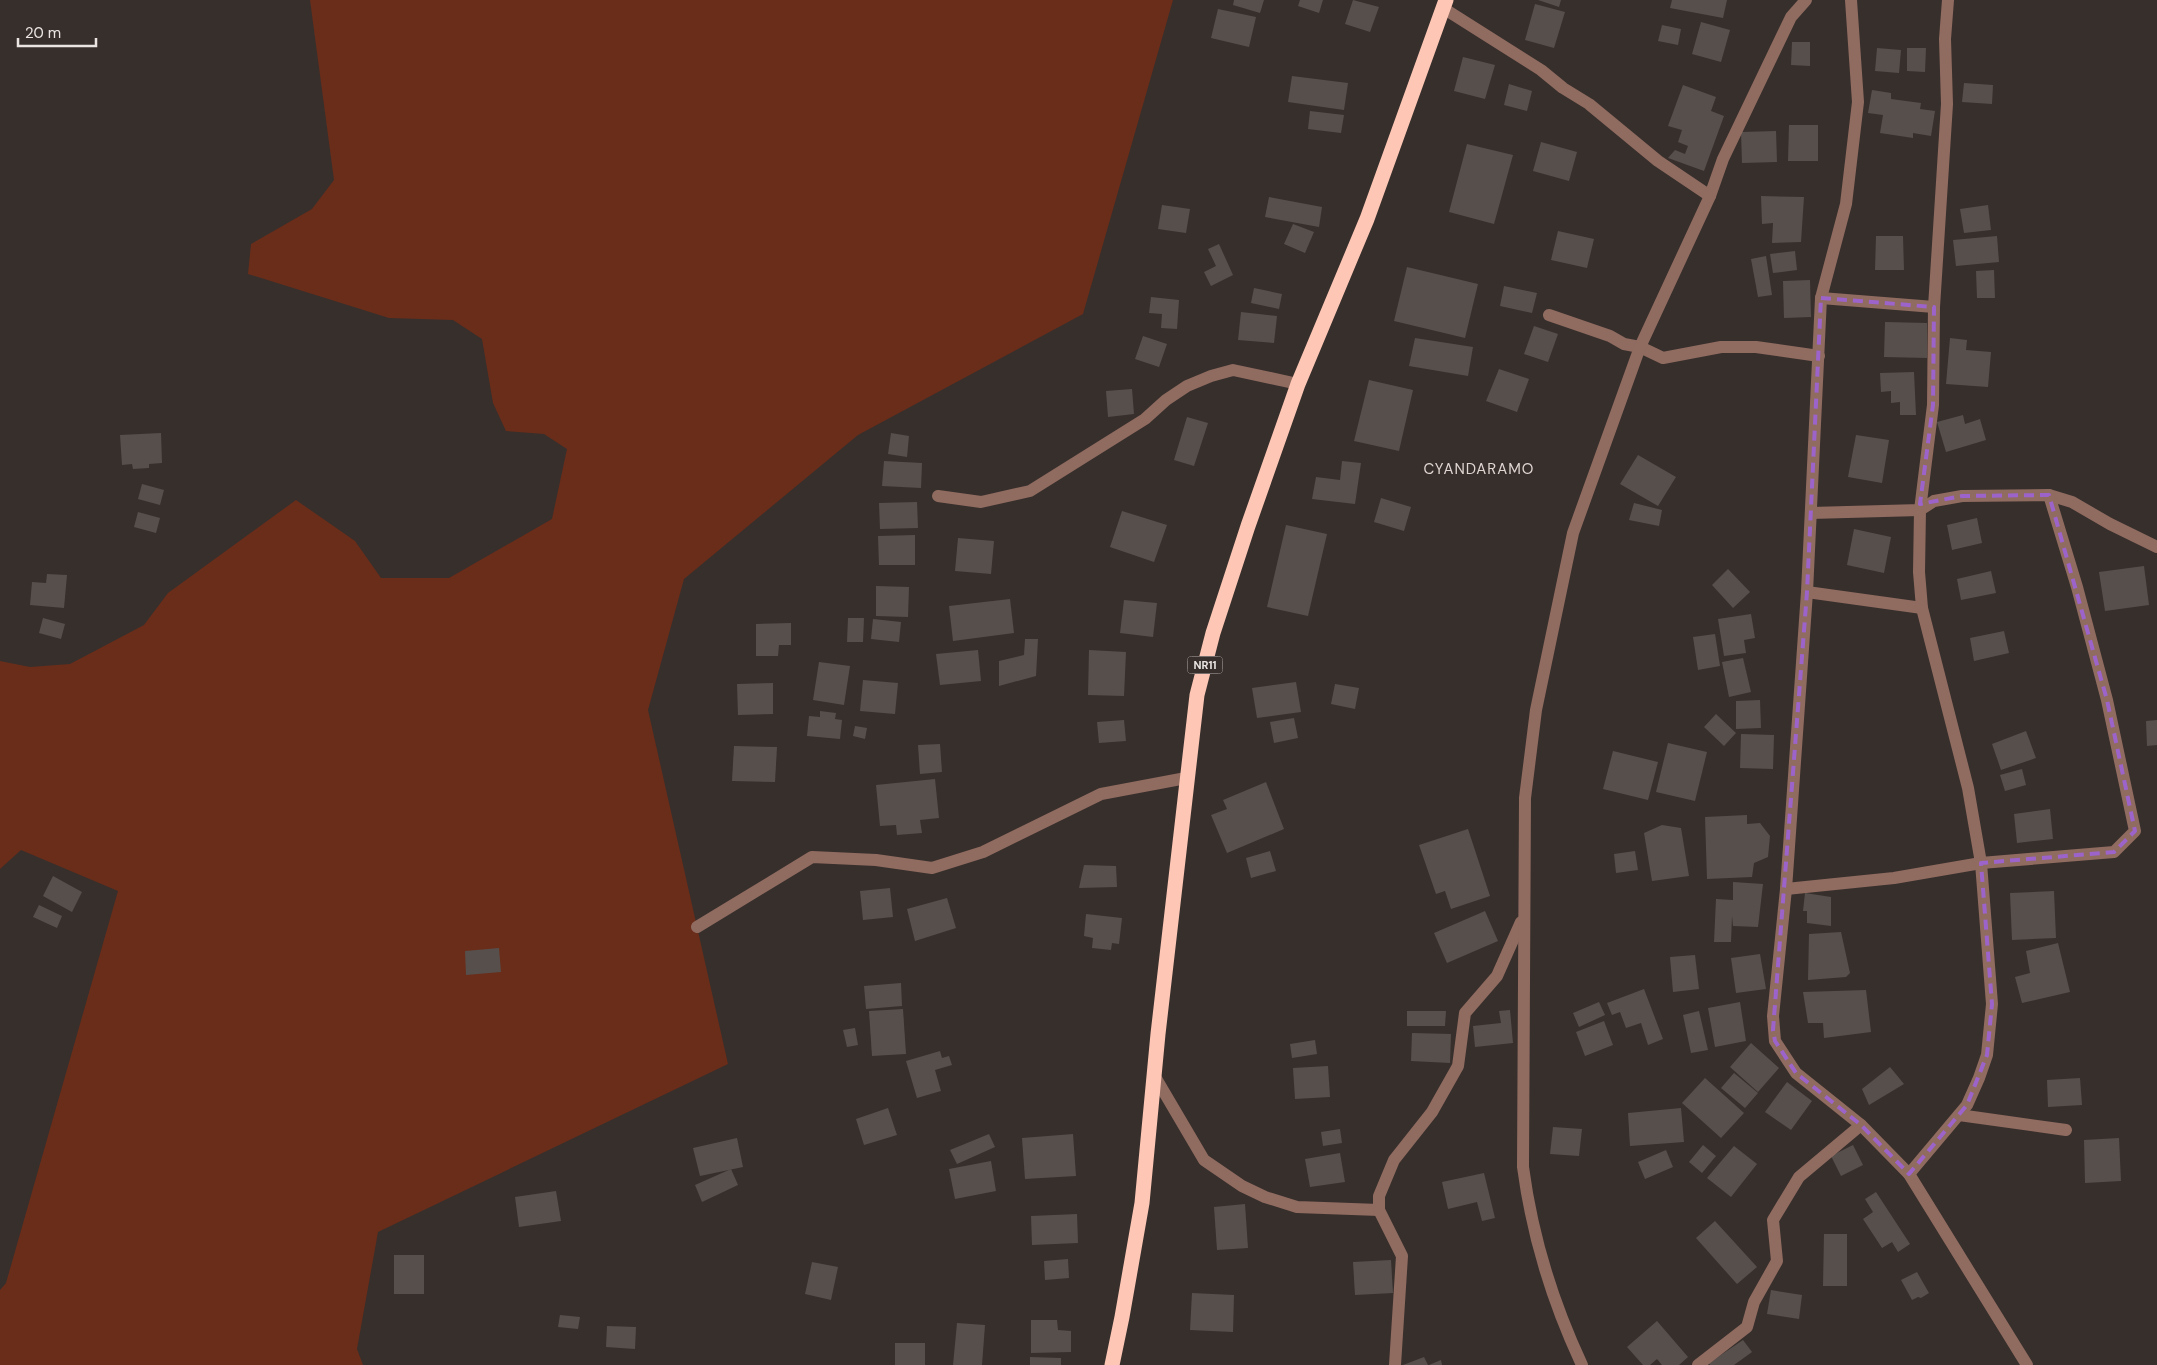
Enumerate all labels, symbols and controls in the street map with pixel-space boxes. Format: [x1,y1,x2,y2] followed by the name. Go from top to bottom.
[18,15,95,47] scale bar
[25,23,61,43] text: 20 m
[1424,459,1534,479] district label: CYANDARAMO
[1188,656,1222,674] road number: NR11

